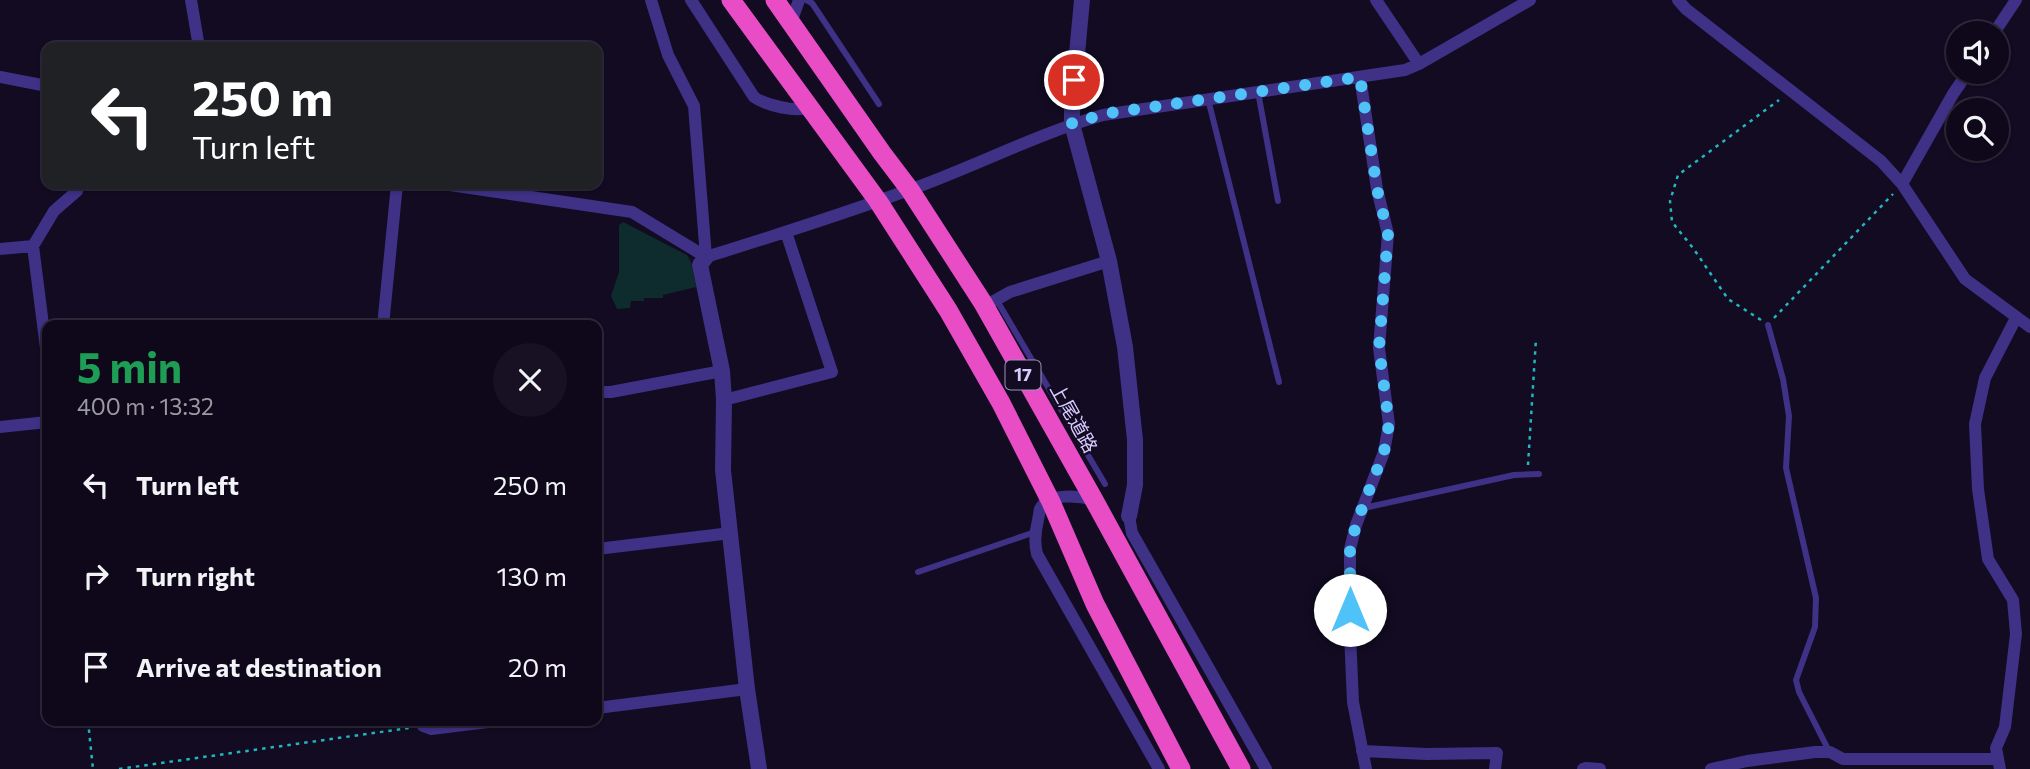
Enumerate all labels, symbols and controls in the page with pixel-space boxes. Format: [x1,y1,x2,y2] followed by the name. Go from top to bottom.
[1946,21,2009,161] map controls
[1946,21,2009,84] button: sound
[1044,50,1104,110] pin
[1055,61,1093,99] icon: arrive
[192,66,333,126] text: 250 m
[77,70,168,161] icon: left
[1946,98,2009,161] button: search
[192,126,316,166] text: Turn left
[77,340,182,392] text: 5 min
[493,343,567,417] button: close
[1006,360,1040,390] road number: 17
[1046,379,1103,457] street label: 上尾道路
[77,392,214,420] text: 400 m · 13:32
[77,466,115,504] icon: left
[136,469,239,500] text: Turn left
[493,469,567,500] text: 250 m
[77,557,115,595] icon: right
[136,560,255,591] text: Turn right
[496,560,567,591] text: 130 m
[1313,573,1387,647] position arrow
[77,648,115,686] icon: arrive
[136,651,382,682] text: Arrive at destination
[508,651,567,682] text: 20 m

